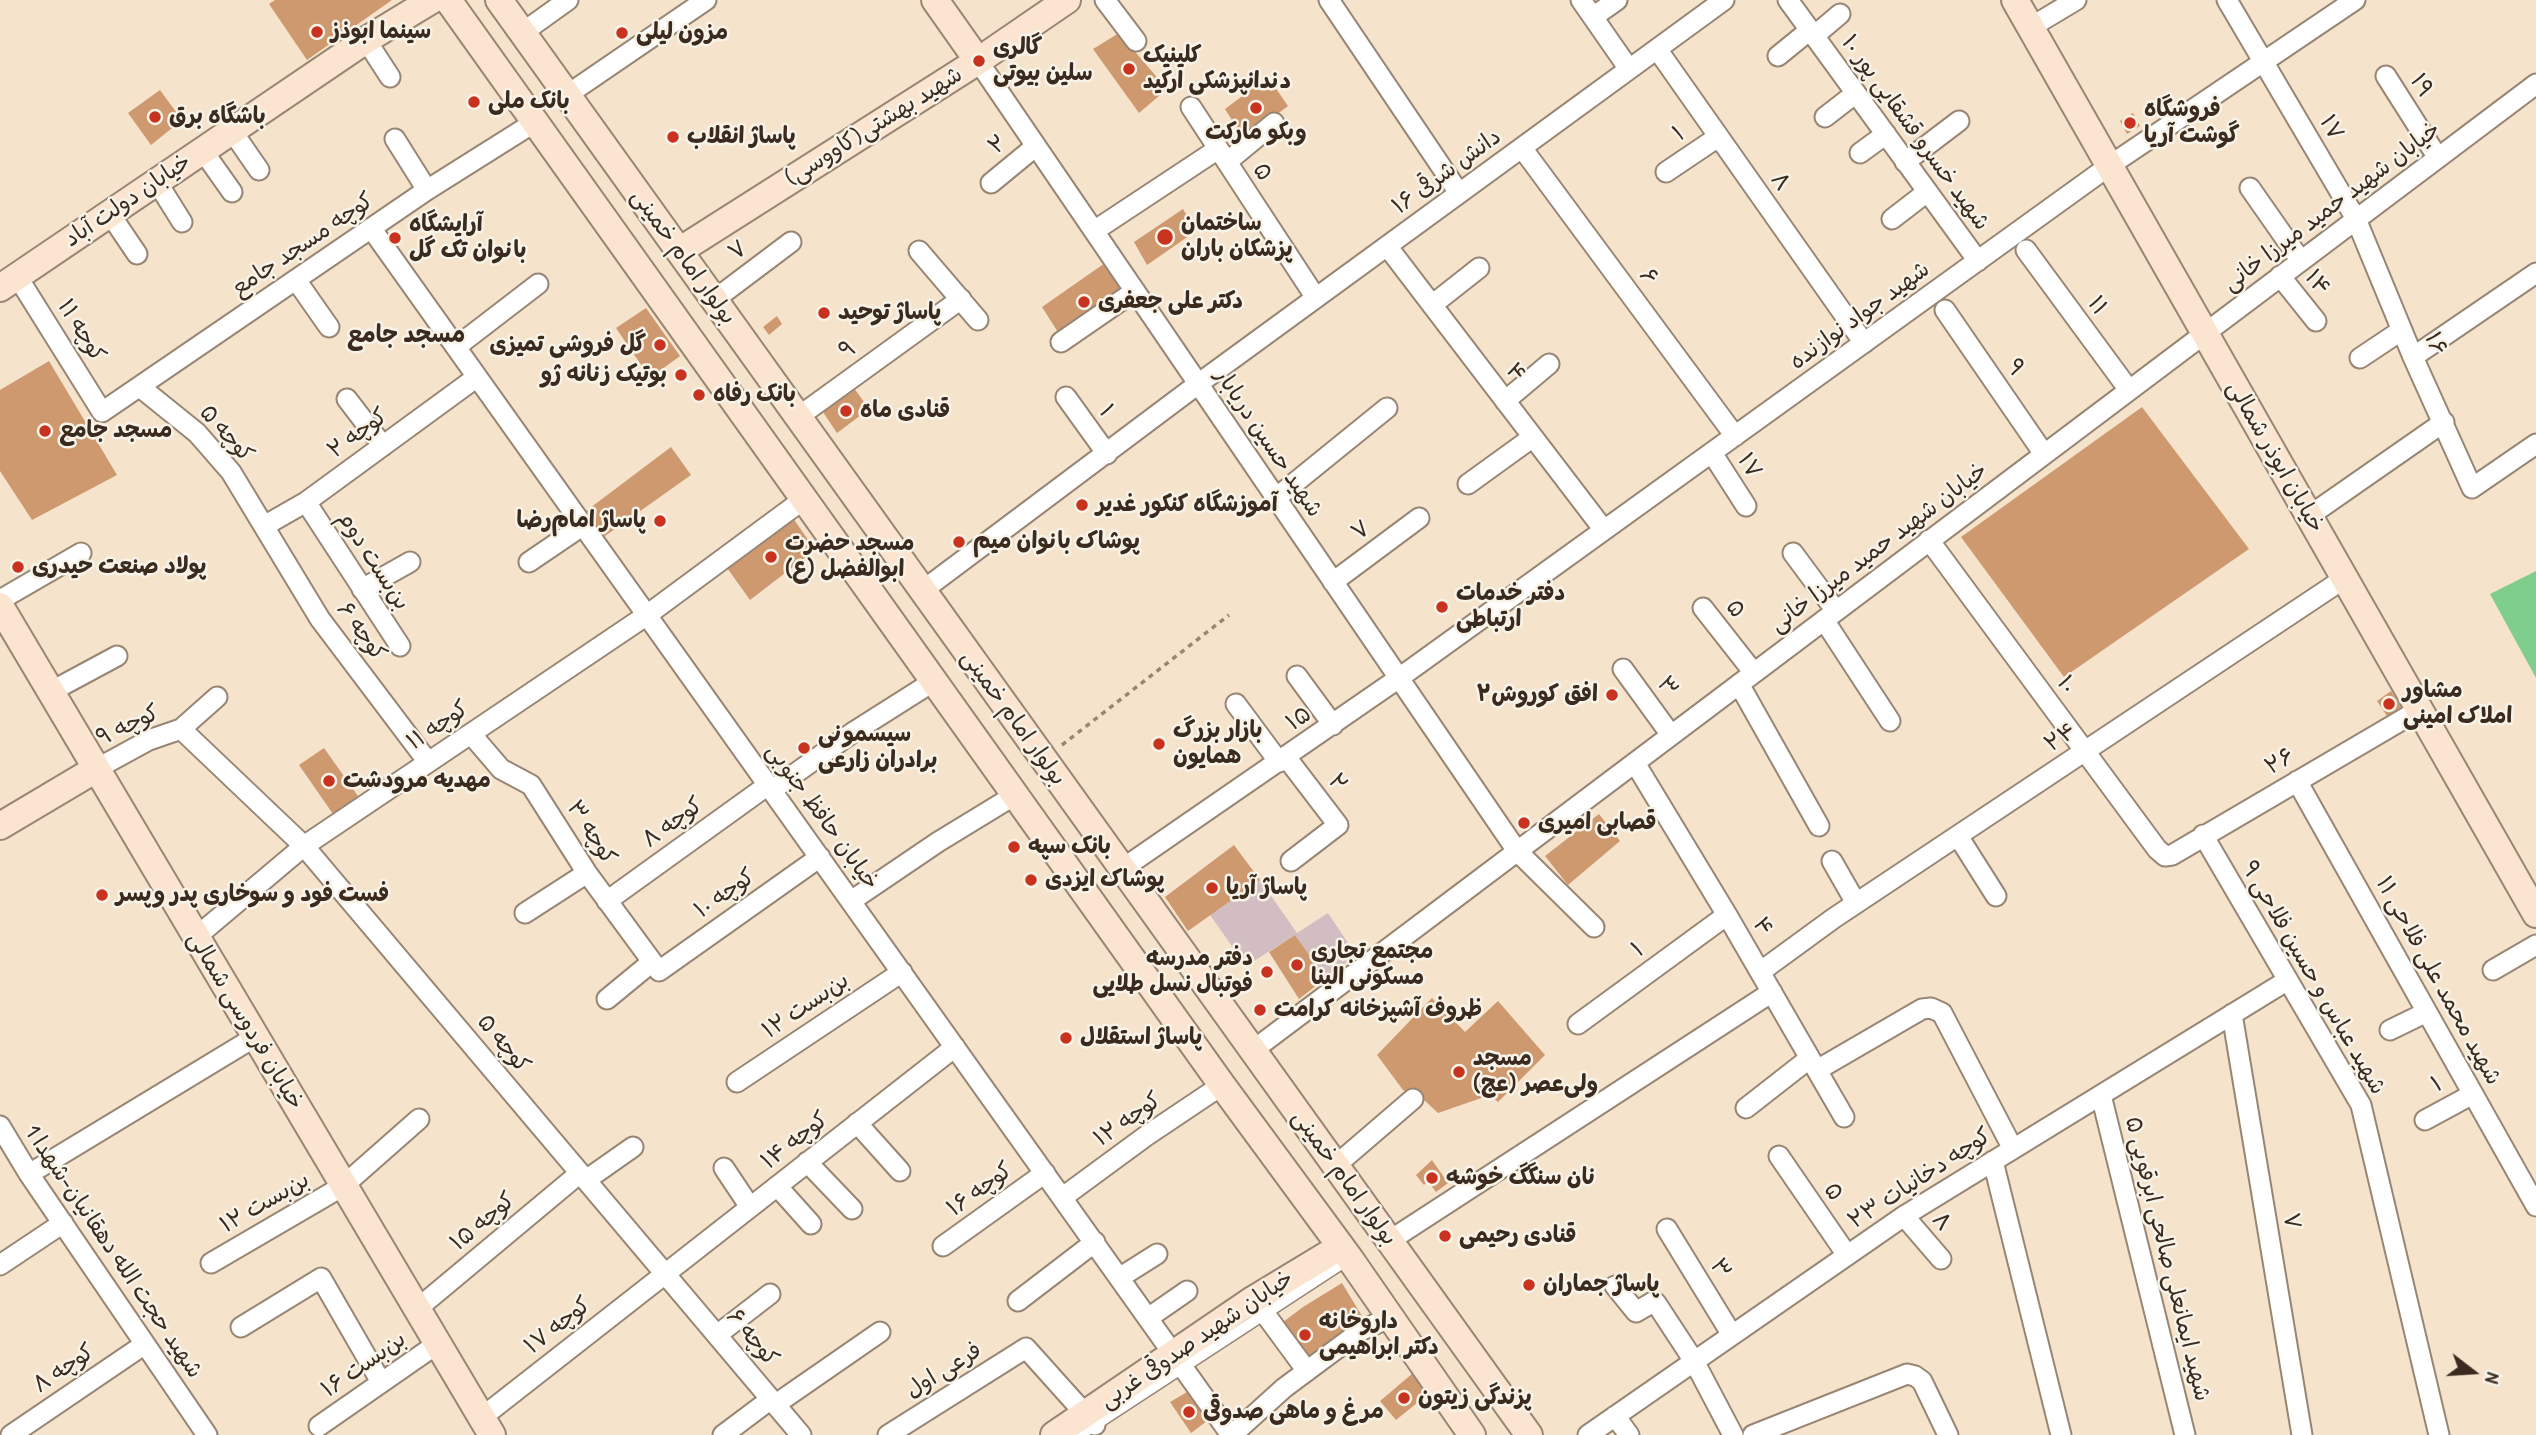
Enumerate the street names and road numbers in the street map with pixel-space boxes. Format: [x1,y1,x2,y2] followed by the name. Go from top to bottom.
[1835,30,1995,236] street label: شهید خسرو قشقایی پور ۱۰
[780,61,968,193] street label: شهید بهشتی(کاووسی)
[2403,69,2439,103] street label: ۱۹
[2313,110,2349,146] street label: ۱۷
[2218,116,2446,298] street label: خیابان شهید حمید میرزا خانی
[1668,120,1690,148] street label: ۱
[1387,123,1507,221] street label: دانش شرقی ۱۶
[983,129,1013,161] street label: ۲
[59,148,197,254] street label: خیابان دولت آباد
[1246,158,1278,186] street label: ۵
[1764,167,1796,197] street label: ۸
[625,184,741,330] street label: بولوار امام خمینی
[227,187,379,303] street label: کوچه مسجد جامع
[723,235,753,267] street label: ۷
[1784,256,1936,376] street label: شهید جواد نوازنده
[1633,263,1663,291] street label: ۶
[2298,264,2336,302] street label: ۱۴
[2081,291,2113,321] street label: ۱۱
[51,294,111,368] street label: کوچه ۱۱
[2418,328,2452,360] street label: ۱۶
[834,335,862,365] street label: ۹
[2000,354,2030,382] street label: ۹
[1499,358,1531,388] street label: ۴
[1208,363,1328,523] street label: شهید حسین دریابار
[2220,376,2330,538] street label: خیابان ابوذر شمالی
[193,399,259,469] street label: کوچه ۵
[1092,400,1120,422] street label: ۱
[322,403,394,465] street label: کوچه ۲
[1731,448,1767,484] street label: ۱۷
[1765,457,1993,639] street label: خیابان شهید حمید میرزا خانی
[331,506,415,616] street label: بن‌بست دوم
[1346,515,1376,547] street label: ۷
[1719,594,1751,624] street label: ۵
[330,597,392,667] street label: کوچه ۶
[955,645,1071,791] street label: بولوار امام خمینی
[2050,670,2082,700] street label: ۱۰
[1650,671,1684,703] street label: ۳
[402,695,474,757] street label: کوچه ۱۱
[92,699,164,753] street label: کوچه ۹
[1281,701,1317,737] street label: ۱۵
[2040,717,2082,759] street label: ۲۴
[760,738,884,896] street label: خیابان حافظ جنوبی
[2260,743,2300,781] street label: ۲۶
[1321,768,1353,798] street label: ۲
[637,792,709,854] street label: کوچه ۸
[560,796,622,870] street label: کوچه ۳
[2235,856,2391,1100] street label: شهید عباس و حسین فلاحی ۹
[689,863,761,925] street label: کوچه ۱۰
[2369,872,2507,1090] street label: شهید محمد علی فلاحی ۱۱
[1746,913,1778,941] street label: ۴
[181,927,309,1115] street label: خیابان فردوسی شمالی
[1627,936,1649,964] street label: ۱
[757,967,855,1045] street label: بن‌بست ۱۲
[471,1009,535,1079] street label: کوچه ۵
[2427,1071,2447,1099] street label: ۱
[1089,1087,1167,1153] street label: کوچه ۱۲
[1286,1105,1402,1251] street label: بولوار امام خمینی
[756,1106,834,1176] street label: کوچه ۱۴
[2118,1114,2216,1404] street label: شهید ایمانعلی صالحی ابرقویی ۵
[18,1120,208,1384] street label: شهید حجت الله دهقانیان-شهدا 1
[1843,1122,1997,1236] street label: کوچه دخانیات ۲۳
[942,1157,1018,1223] street label: کوچه ۱۶
[215,1166,315,1240] street label: بن‌بست ۱۲
[1817,1178,1849,1206] street label: ۵
[445,1187,521,1257] street label: کوچه ۱۵
[1925,1207,1957,1237] street label: ۸
[2276,1211,2306,1231] street label: ۷
[1703,1254,1737,1284] street label: ۳
[1095,1265,1299,1415] street label: خیابان شهید صدوقی غربی
[519,1291,597,1361] street label: کوچه ۱۷
[720,1304,784,1372] street label: کوچه ۶
[316,1326,412,1404] street label: بن‌بست ۱۶
[901,1337,987,1405] street label: فرعی اول
[28,1338,100,1400] street label: کوچه ۸

